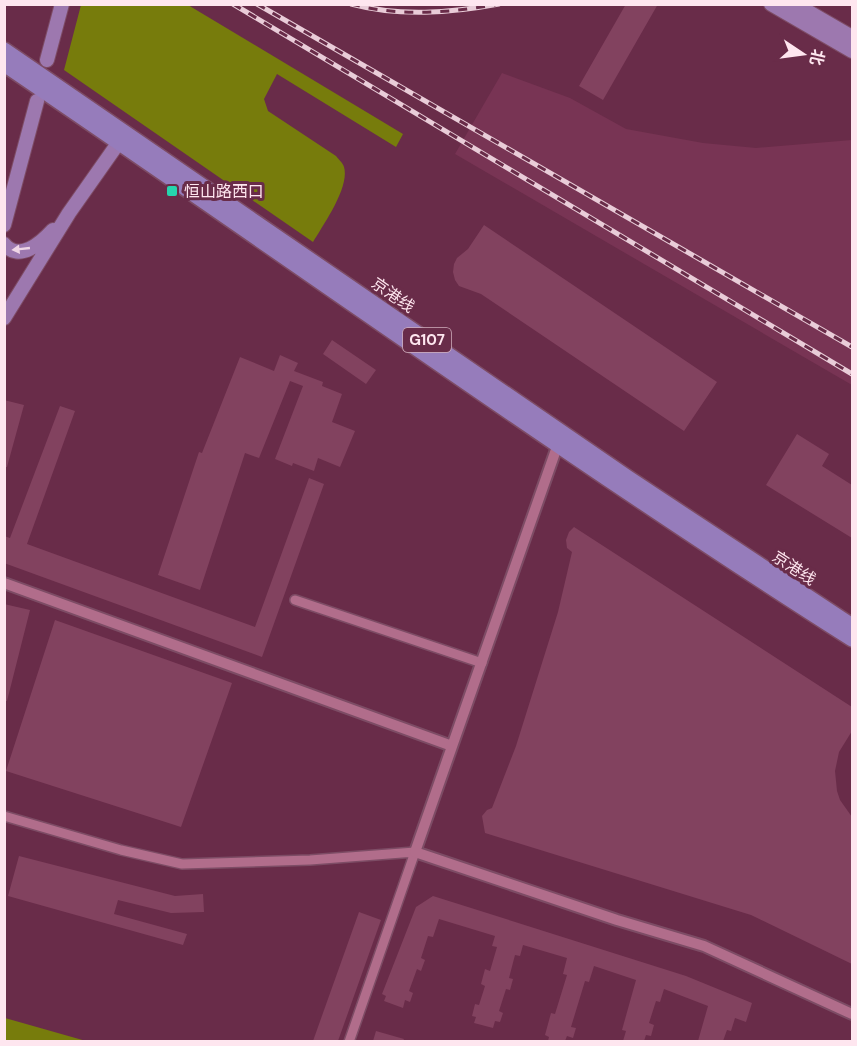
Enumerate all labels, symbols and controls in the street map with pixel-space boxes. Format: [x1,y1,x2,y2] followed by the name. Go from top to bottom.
[773,24,833,84] north arrow
[805,47,829,67] text: 北
[184,181,264,202] place label: 恒山路西口
[165,184,179,198] marker: 恒山路西口
[12,244,31,254] one-way arrow
[367,273,419,317] street label: 京港线
[403,328,451,352] road number: G107
[768,546,820,590] street label: 京港线

